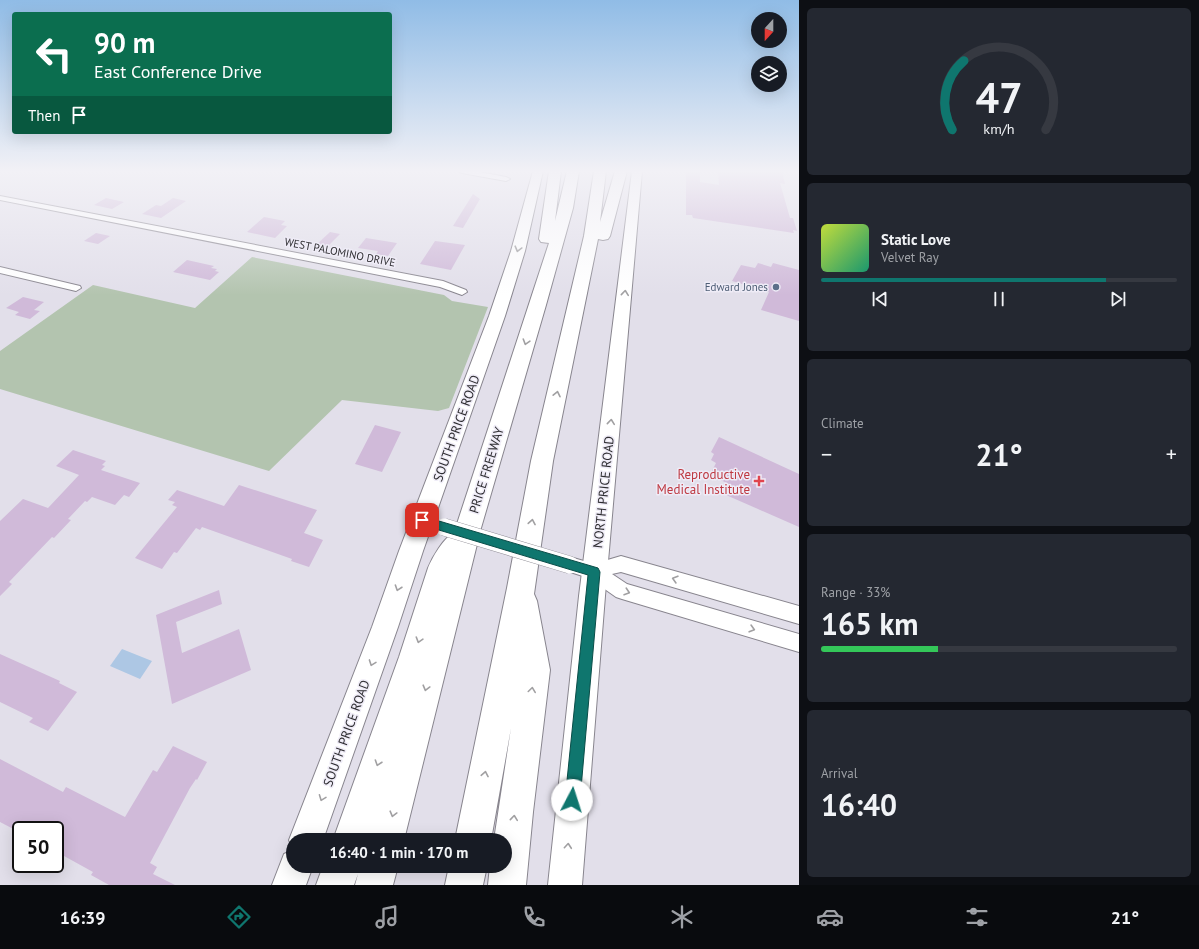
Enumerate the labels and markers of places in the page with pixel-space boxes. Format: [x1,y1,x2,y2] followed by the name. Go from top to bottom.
[705,280,768,294] place label: Edward Jones
[771,282,781,292] marker: Edward Jones
[657,466,750,498] place label: Reproductive Medical Institute
[753,475,765,487] marker: Reproductive Medical Institute
[405,503,439,537] pin

